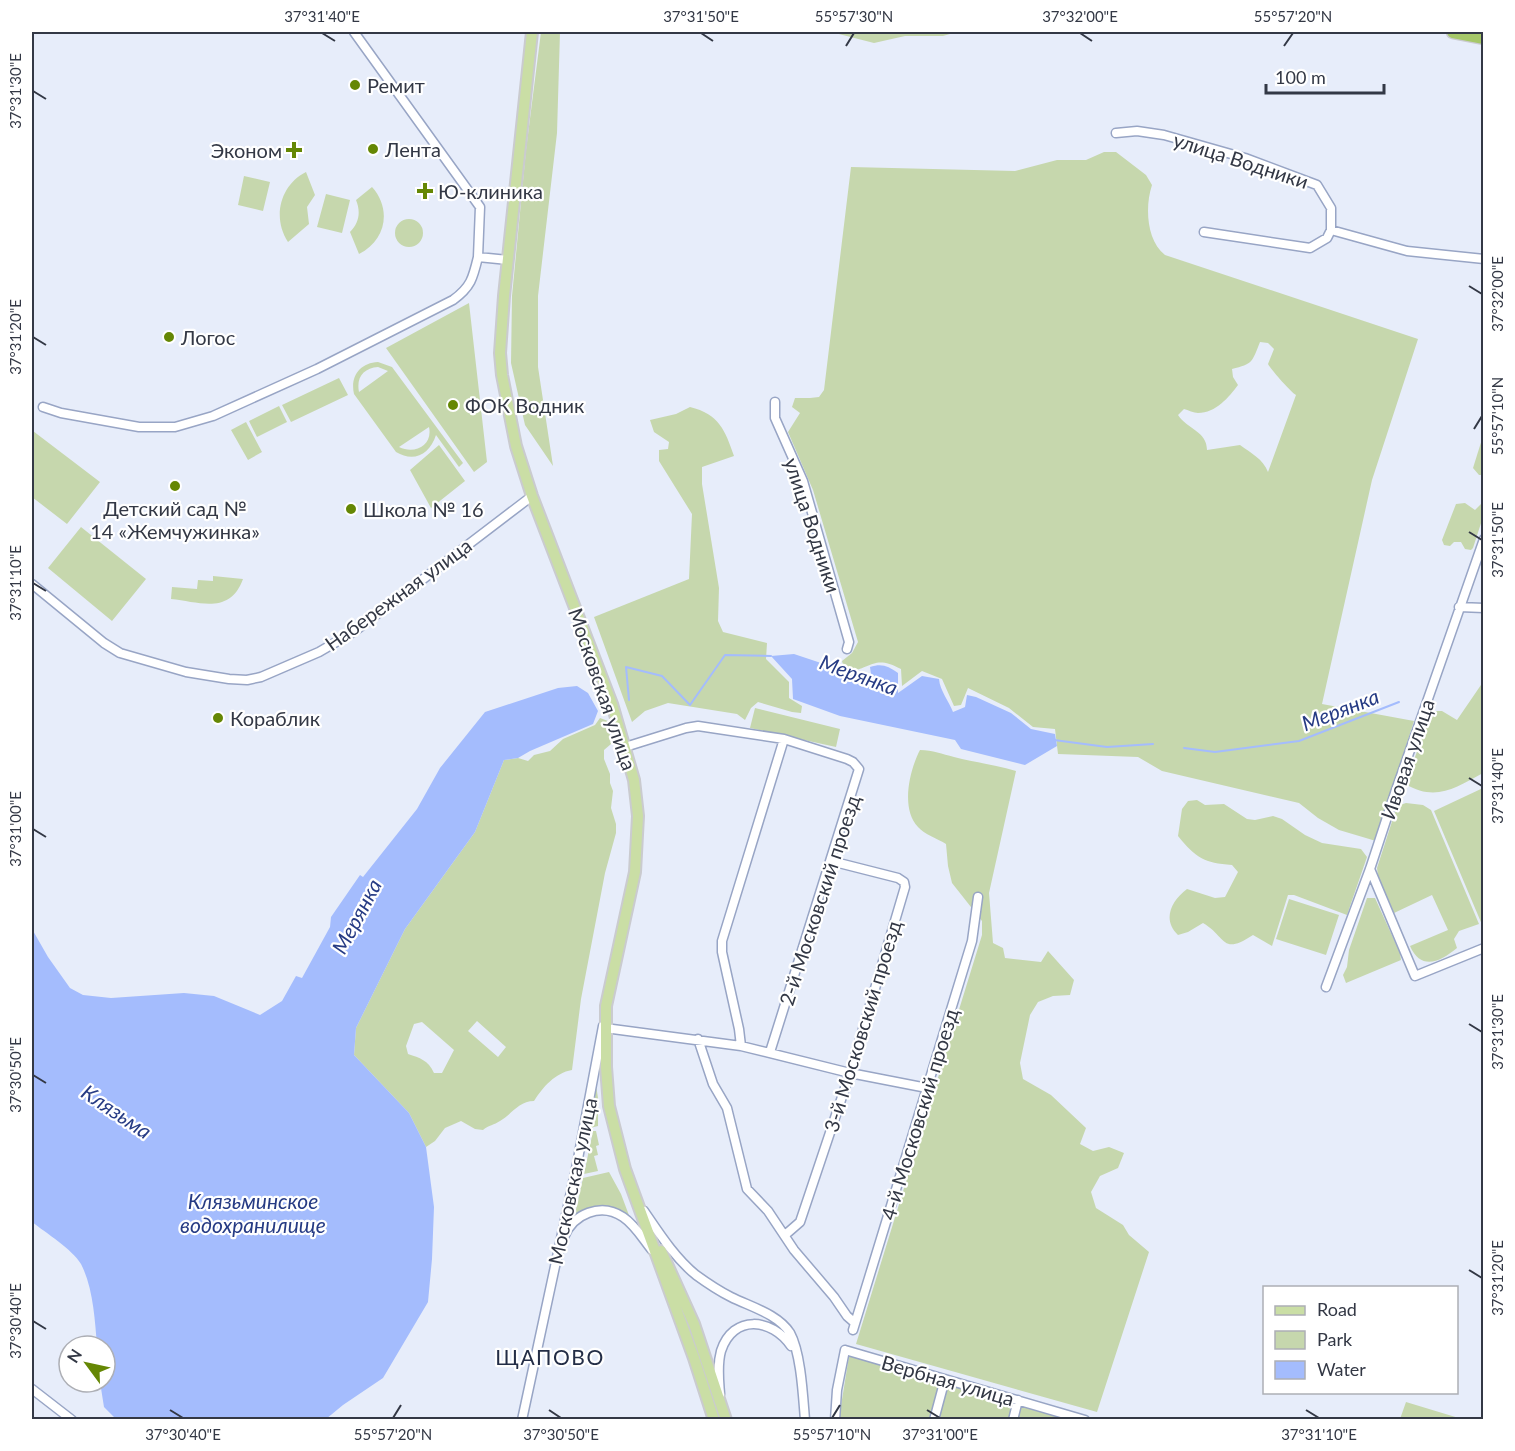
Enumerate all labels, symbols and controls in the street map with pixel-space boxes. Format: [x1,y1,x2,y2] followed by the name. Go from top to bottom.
[284,7,360,25] text: 37°31'40"E
[663,7,739,25] text: 37°31'50"E
[815,7,893,25] text: 55°57'30"N
[1042,7,1118,25] text: 37°32'00"E
[1254,7,1332,25] text: 55°57'20"N
[6,53,24,129] text: 37°31'30"E
[1266,57,1384,95] scale bar
[1275,66,1326,88] text: 100 m
[367,73,425,97] place label: Ремит
[348,78,362,92] marker: Ремит
[1170,127,1312,193] street label: улица Водники
[384,137,441,161] place label: Лента
[211,138,282,162] place label: Эконом
[366,142,380,156] marker: Лента
[287,143,301,157] marker: Эконом
[438,179,543,203] place label: Ю-клиника
[416,182,434,200] marker: Ю-клиника
[1488,256,1506,332] text: 37°32'00"E
[6,299,24,375] text: 37°31'20"E
[180,325,236,349] place label: Логос
[162,330,176,344] marker: Логос
[1488,377,1506,455] text: 55°57'10"N
[465,393,585,417] place label: ФОК Водник
[446,398,460,412] marker: ФОК Водник
[780,454,846,596] street label: улица Водники
[168,479,182,493] marker: Детский сад № 14 «Жемчужинка»
[90,496,260,543] place label: Детский сад № 14 «Жемчужинка»
[363,497,484,521] place label: Школа № 16
[344,502,358,516] marker: Школа № 16
[1488,502,1506,578] text: 37°31'50"E
[320,533,476,655] street label: Набережная улица
[6,545,24,621] text: 37°31'10"E
[564,605,642,773] street label: Московская улица
[817,648,901,700] water label: Мерянка
[1298,683,1382,735] water label: Мерянка
[1375,696,1439,822] street label: Ивовая улица
[230,706,321,730] place label: Кораблик
[211,711,225,725] marker: Кораблик
[1488,748,1506,824] text: 37°31'40"E
[6,791,24,867] text: 37°31'00"E
[774,792,864,1008] street label: 2-й Московский проезд
[326,874,386,958] water label: Мерянка
[818,917,906,1135] street label: 3-й Московский проезд
[1488,994,1506,1070] text: 37°31'30"E
[875,1005,963,1223] street label: 4-й Московский проезд
[6,1037,24,1113] text: 37°30'50"E
[77,1079,157,1143] water label: Клязьма
[543,1095,601,1267] street label: Московская улица
[180,1188,326,1237] water label: Клязьминское водохранилище
[1488,1240,1506,1316] text: 37°31'20"E
[6,1283,24,1359] text: 37°30'40"E
[1263,1286,1458,1394] legend
[1317,1298,1357,1320] text: Road
[1317,1328,1353,1350] text: Park
[57,1334,117,1394] north arrow
[495,1344,605,1369] district label: ЩАПОВО
[63,1345,85,1366] text: N
[879,1350,1017,1410] street label: Вербная улица
[1317,1358,1366,1380] text: Water
[145,1425,221,1443] text: 37°30'40"E
[354,1425,432,1443] text: 55°57'20"N
[523,1425,599,1443] text: 37°30'50"E
[793,1425,871,1443] text: 55°57'10"N
[902,1425,978,1443] text: 37°31'00"E
[1281,1425,1357,1443] text: 37°31'10"E

